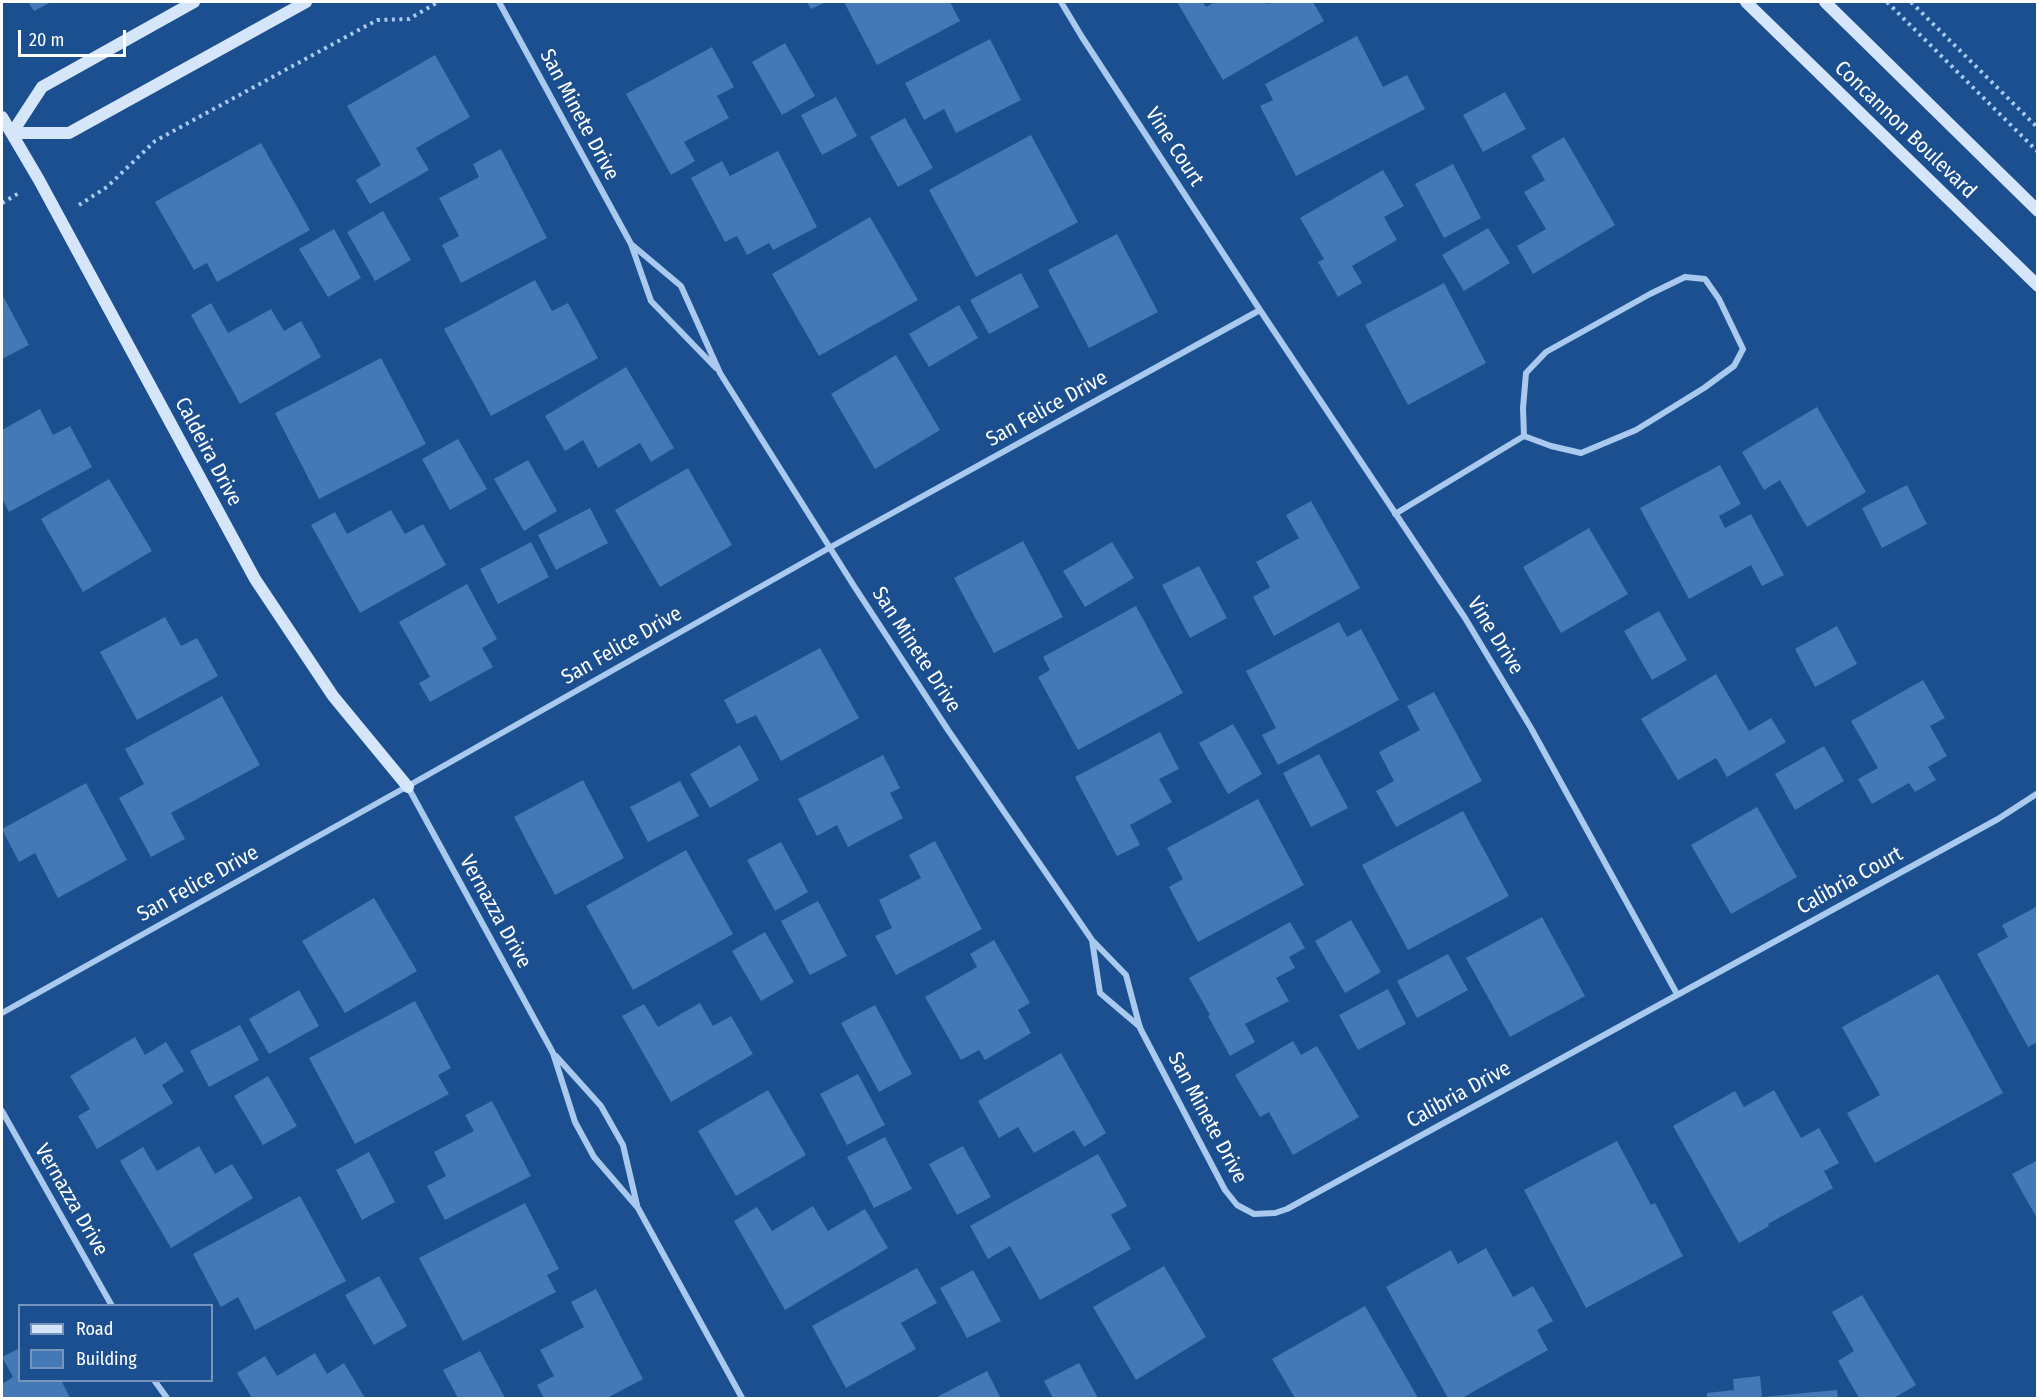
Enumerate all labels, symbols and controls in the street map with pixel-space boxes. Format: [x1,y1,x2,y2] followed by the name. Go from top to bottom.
[21,18,129,56] scale bar
[29,29,64,51] text: 20 m
[534,45,624,185] street label: San Minete Drive
[1829,56,1981,204] street label: Concannon Boulevard
[1139,103,1209,191] street label: Vine Court
[982,365,1112,453] street label: San Felice Drive
[169,393,247,511] street label: Caldeira Drive
[866,582,966,718] street label: San Minete Drive
[1461,593,1529,679] street label: Vine Drive
[557,601,687,691] street label: San Felice Drive
[133,840,263,928] street label: San Felice Drive
[1793,842,1907,920] street label: Calibria Court
[454,851,536,973] street label: Vernazza Drive
[1162,1048,1252,1188] street label: San Minete Drive
[1403,1056,1515,1134] street label: Calibria Drive
[29,1139,113,1261] street label: Vernazza Drive
[18,1304,213,1382] legend
[76,1318,113,1340] text: Road
[76,1348,137,1370] text: Building

